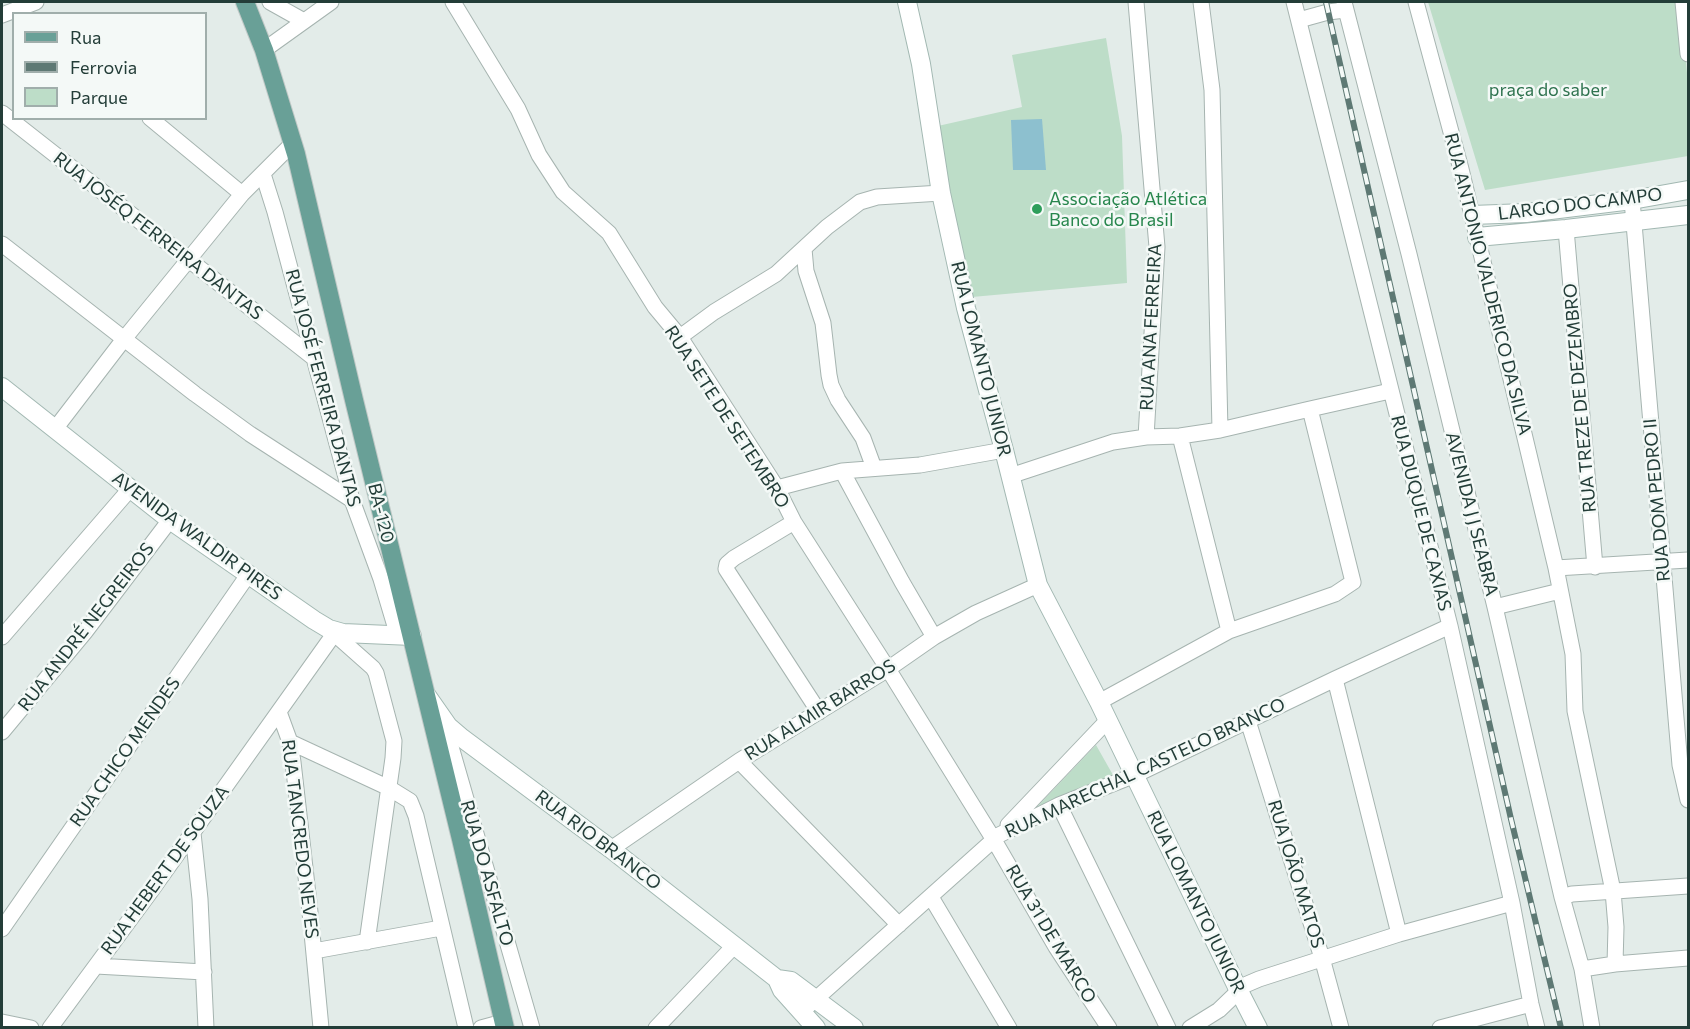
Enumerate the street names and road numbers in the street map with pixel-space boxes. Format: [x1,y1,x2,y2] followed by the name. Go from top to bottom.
[1440,131,1536,437] street label: RUA ANTONIO VALDERICO DA SILVA
[49,147,267,325] street label: RUA JOSÉQ FERREIRA DANTAS
[1497,183,1663,225] street label: LARGO DO CAMPO
[1136,243,1166,411] street label: RUA ANA FERREIRA
[946,259,1016,459] street label: RUA LOMANTO JUNIOR
[281,267,365,509] street label: RUA JOSÉ FERREIRA DANTAS
[1559,282,1601,514] street label: RUA TREZE DE DEZEMBRO
[660,322,794,512] street label: RUA SETE DE SETEMBRO
[1386,413,1456,613] street label: RUA DUQUE DE CAXIAS
[1639,418,1675,582] street label: RUA DOM PEDRO II
[1441,430,1503,598] street label: AVENIDA J J SEABRA
[108,467,286,605] street label: AVENIDA WALDIR PIRES
[363,481,399,545] street label: BA-120
[13,538,159,716] street label: RUA ANDRÉ NEGREIROS
[741,655,899,765] street label: RUA ALMIR BARROS
[65,673,185,831] street label: RUA CHICO MENDES
[1001,693,1289,843] street label: RUA MARECHAL CASTELO BRANCO
[277,738,323,940] street label: RUA TANCREDO NEVES
[96,781,234,959] street label: RUA HEBERT DE SOUZA
[531,786,665,894] street label: RUA RIO BRANCO
[1263,797,1329,951] street label: RUA JOÃO MATOS
[456,798,518,948] street label: RUA DO ASFALTO
[1142,807,1250,997] street label: RUA LOMANTO JUNIOR
[1001,861,1101,1007] street label: RUA 31 DE MARCO

